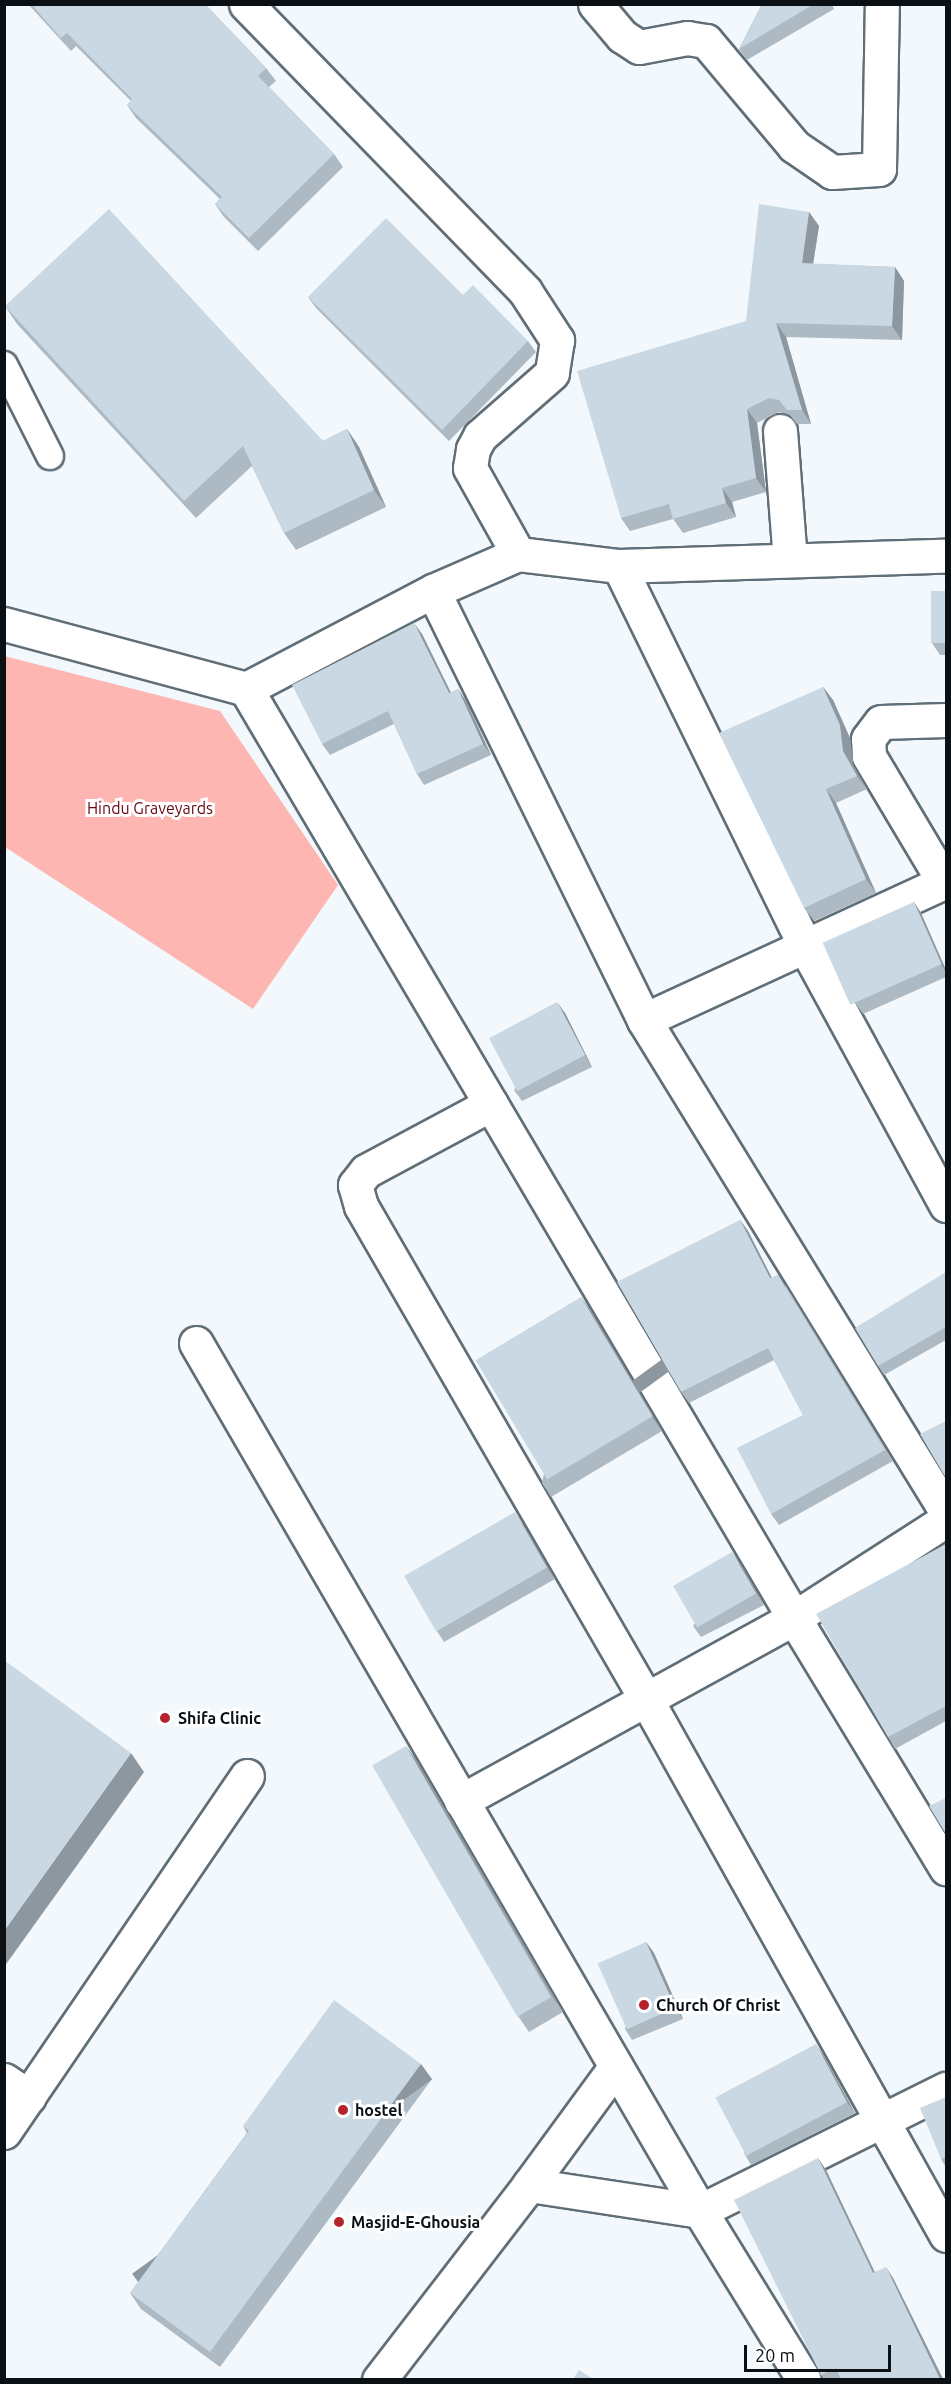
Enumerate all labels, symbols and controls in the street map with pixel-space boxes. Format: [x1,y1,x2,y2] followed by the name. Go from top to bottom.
[87,798,213,818] park label: Hindu Graveyards
[178,1708,261,1728] place label: Shifa Clinic
[156,1709,174,1727] marker: Shifa Clinic
[656,1995,780,2015] place label: Church Of Christ
[637,1998,651,2012] marker: Church Of Christ
[355,2100,402,2120] place label: hostel
[336,2103,350,2117] marker: hostel
[351,2212,480,2232] place label: Masjid-E-Ghousia
[332,2215,346,2229] marker: Masjid-E-Ghousia
[747,2333,894,2371] scale bar
[755,2345,795,2365] text: 20 m

